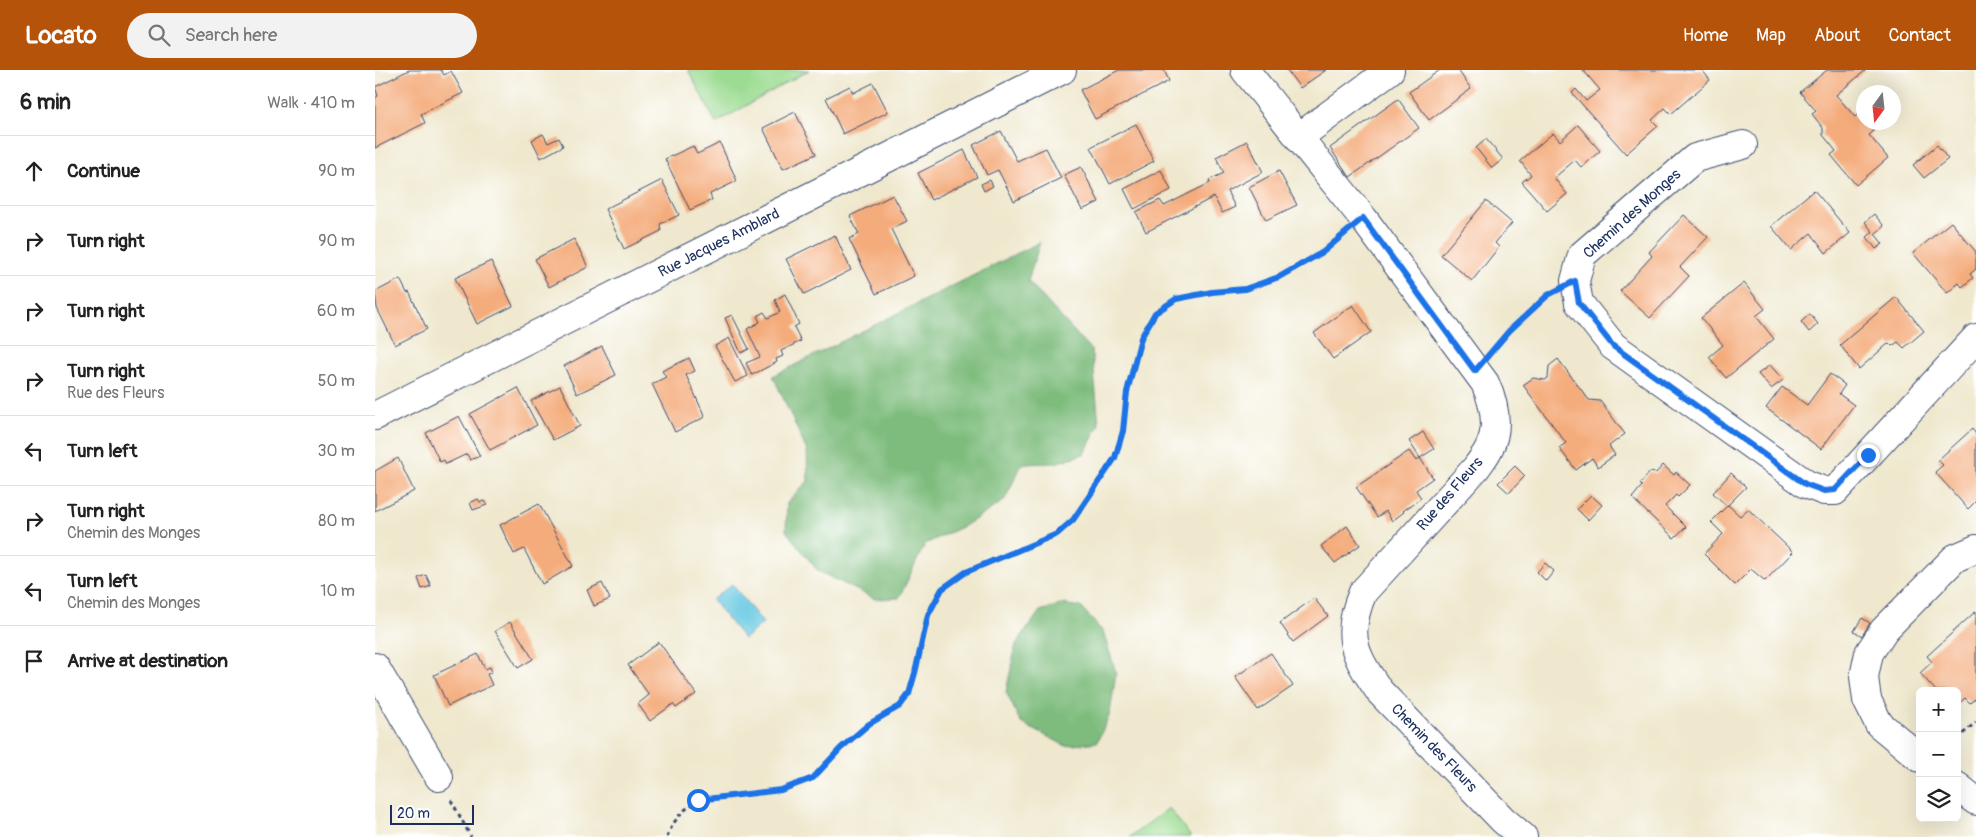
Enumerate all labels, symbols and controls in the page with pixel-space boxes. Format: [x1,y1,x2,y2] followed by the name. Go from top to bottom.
[127,13,477,58] search box
[25,21,97,50] text: Locato
[145,21,173,49] icon: search
[185,23,277,47] text: Search here
[1683,24,1728,47] text: Home
[1756,24,1786,47] text: Map
[1814,24,1860,47] text: About
[1888,24,1951,47] text: Contact
[1856,85,1901,130] north arrow
[20,89,71,116] text: 6 min
[267,93,355,113] text: Walk · 410 m
[20,157,48,185] icon: ahead
[67,159,140,183] text: Continue
[318,161,355,181] text: 90 m
[1579,165,1685,263] street label: Chemin des Monges
[655,204,783,282] street label: Rue Jacques Amblard
[20,227,48,255] icon: right
[67,229,145,253] text: Turn right
[318,231,355,251] text: 90 m
[20,297,48,325] icon: right
[67,299,145,323] text: Turn right
[317,301,355,321] text: 60 m
[67,359,145,383] text: Turn right
[20,367,48,395] icon: right
[318,371,355,391] text: 50 m
[67,383,164,403] text: Rue des Fleurs
[20,437,48,465] icon: left
[67,439,137,463] text: Turn left
[317,441,355,461] text: 30 m
[1857,444,1880,467] route end
[1413,453,1487,535] street label: Rue des Fleurs
[67,499,145,523] text: Turn right
[20,507,48,535] icon: right
[318,511,355,531] text: 80 m
[67,523,200,543] text: Chemin des Monges
[67,569,137,593] text: Turn left
[20,577,48,605] icon: left
[320,581,355,601] text: 10 m
[67,593,200,613] text: Chemin des Monges
[20,647,48,675] icon: arrive
[67,649,228,673] text: Arrive at destination
[1916,687,1961,822] map controls
[1916,687,1961,732] button: +
[1387,700,1481,796] street label: Chemin des Fleurs
[1916,732,1961,777] button: −
[1916,777,1961,822] button: layers
[687,789,710,812] route start
[390,802,474,825] scale bar
[397,805,430,822] text: 20 m

